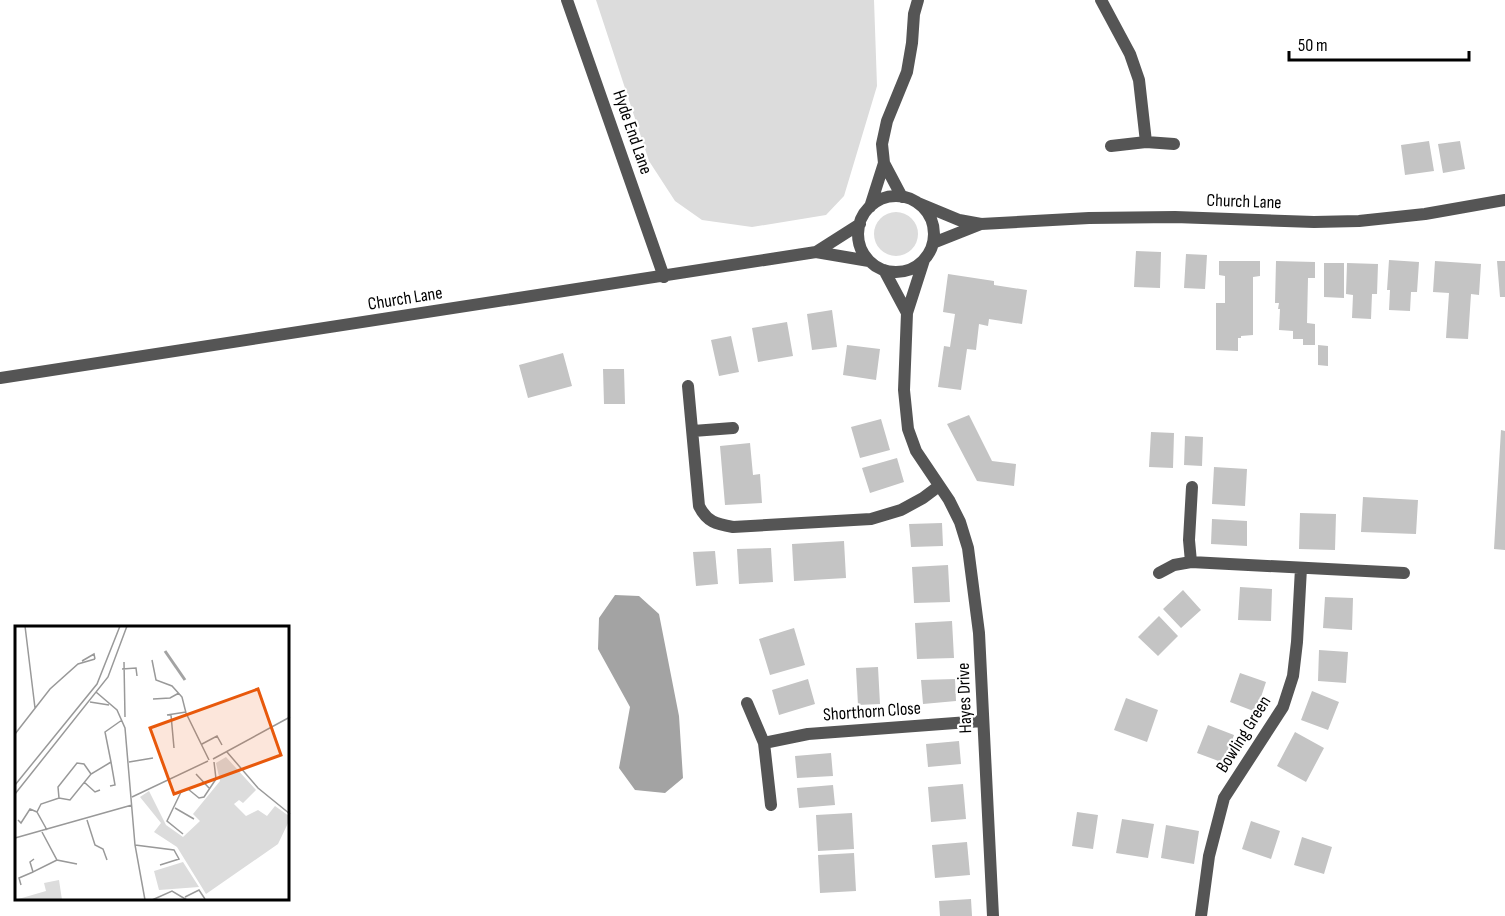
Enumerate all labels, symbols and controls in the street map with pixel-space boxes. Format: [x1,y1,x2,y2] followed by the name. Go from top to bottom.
[1289,24,1469,62] scale bar
[1298,35,1328,56] text: 50 m
[608,87,657,177] street label: Hyde End Lane
[1206,190,1282,213] street label: Church Lane
[366,282,444,315] street label: Church Lane
[15,626,290,901] inset map
[953,662,976,734] street label: Hayes Drive
[1212,692,1275,776] street label: Bowling Green
[822,698,922,725] street label: Shorthorn Close

